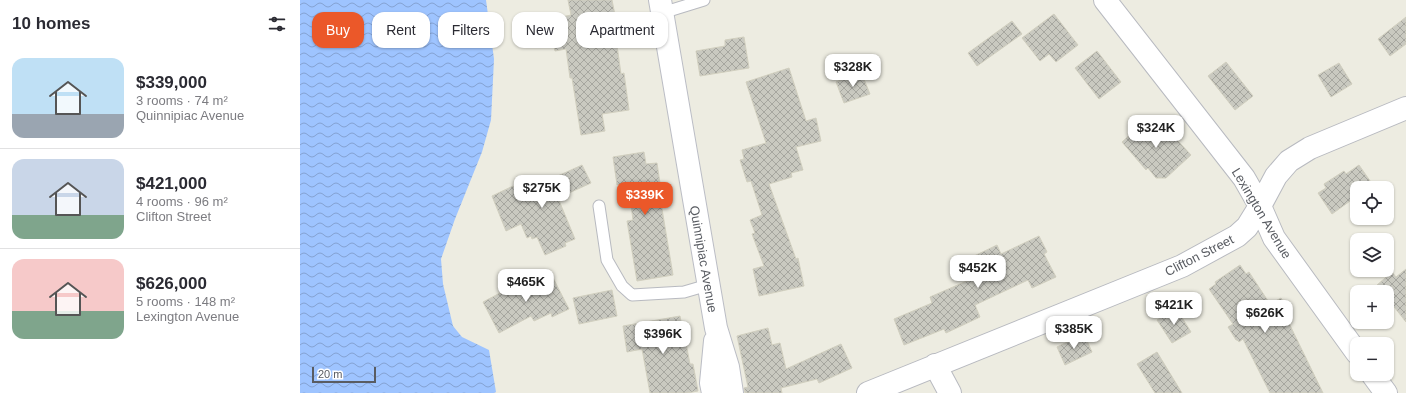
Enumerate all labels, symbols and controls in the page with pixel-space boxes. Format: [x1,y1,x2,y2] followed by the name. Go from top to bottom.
[312,12,364,48] chip: Buy
[372,12,430,48] chip: Rent
[438,12,504,48] chip: Filters
[512,12,568,48] chip: New
[576,12,668,48] chip: Apartment
[266,13,288,35] icon: filters
[12,14,90,33] text: 10 homes
[825,54,881,88] pin: $328K
[834,59,872,74] text: $328K
[136,73,207,92] text: $339,000
[44,74,92,122] icon: home
[136,93,228,108] text: 3 rooms · 74 m²
[136,108,244,123] text: Quinnipiac Avenue
[1128,115,1184,149] pin: $324K
[1137,120,1175,135] text: $324K
[1229,165,1295,261] street label: Lexington Avenue
[136,174,207,193] text: $421,000
[44,175,92,223] icon: home
[514,175,570,209] pin: $275K
[523,180,561,195] text: $275K
[1350,181,1394,381] map controls
[1350,181,1394,225] button: locate
[617,182,673,216] pin: $339K
[626,187,664,202] text: $339K
[136,194,228,209] text: 4 rooms · 96 m²
[687,205,720,314] street label: Quinnipiac Avenue
[136,209,211,224] text: Clifton Street
[1162,232,1236,279] street label: Clifton Street
[1350,233,1394,277] button: layers
[950,255,1006,289] pin: $452K
[959,260,997,275] text: $452K
[498,269,554,303] pin: $465K
[136,274,207,293] text: $626,000
[507,274,545,289] text: $465K
[44,275,92,323] icon: home
[1350,285,1394,329] button: +
[1146,292,1202,326] pin: $421K
[136,294,235,309] text: 5 rooms · 148 m²
[1155,297,1193,312] text: $421K
[1237,300,1293,334] pin: $626K
[1246,305,1284,320] text: $626K
[136,309,239,324] text: Lexington Avenue
[1046,316,1102,350] pin: $385K
[635,321,691,355] pin: $396K
[1055,321,1093,336] text: $385K
[644,326,682,341] text: $396K
[1350,337,1394,381] button: −
[312,365,376,384] scale bar
[318,368,342,380] text: 20 m

